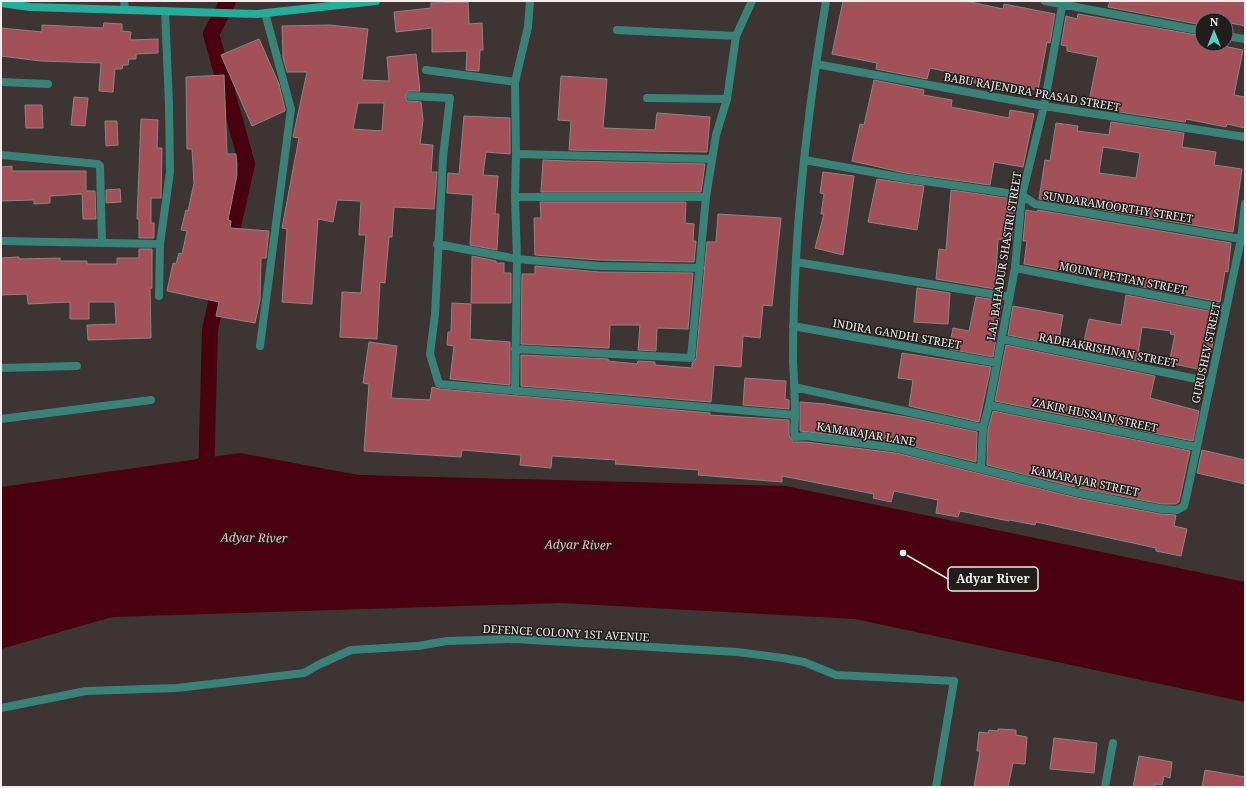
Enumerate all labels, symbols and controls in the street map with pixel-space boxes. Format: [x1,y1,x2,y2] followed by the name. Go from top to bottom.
[1194,12,1234,52] north arrow
[1210,14,1219,29] text: N
[943,69,1122,114] street label: BABU RAJENDRA PRASAD STREET
[983,170,1024,341] street label: LAL BAHADUR SHASTRI STREET
[1042,187,1194,226] street label: SUNDARAMOORTHY STREET
[1058,258,1189,297] street label: MOUNT PETTAN STREET
[1188,301,1224,405] street label: GURUSHEV STREET
[832,315,963,352] street label: INDIRA GANDHI STREET
[1038,329,1179,370] street label: RADHAKRISHNAN STREET
[1031,394,1159,435] street label: ZAKIR HUSSAIN STREET
[815,418,917,449] street label: KAMARAJAR LANE
[1030,462,1141,499] street label: KAMARAJAR STREET
[219,528,288,547] water label: Adyar River
[543,535,612,554] water label: Adyar River
[948,567,1038,591] callout: Adyar River
[956,570,1030,587] text: Adyar River
[482,621,650,644] street label: DEFENCE COLONY 1ST AVENUE

